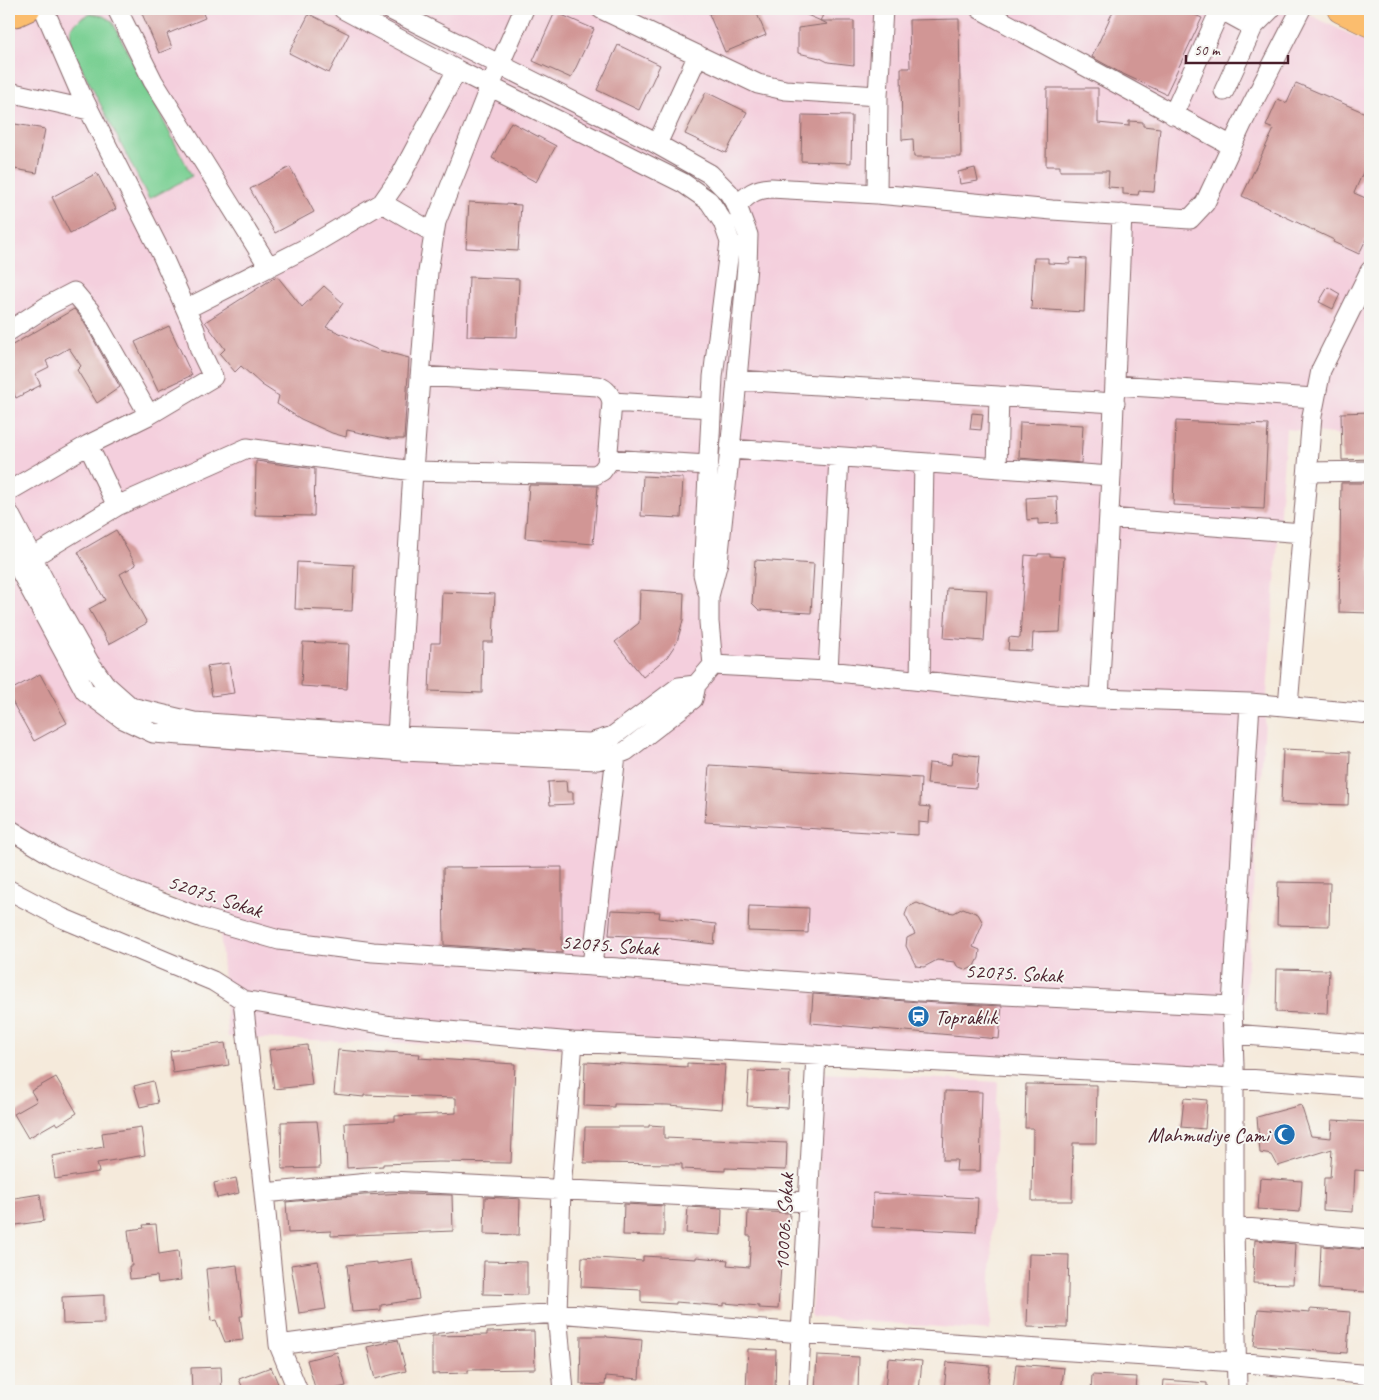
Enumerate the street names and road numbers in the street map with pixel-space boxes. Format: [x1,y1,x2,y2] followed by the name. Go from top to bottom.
[165,869,267,924] street label: 52075. Sokak
[560,929,661,961] street label: 52075. Sokak
[965,957,1065,989] street label: 52075. Sokak
[768,1171,800,1271] street label: 10006. Sokak

